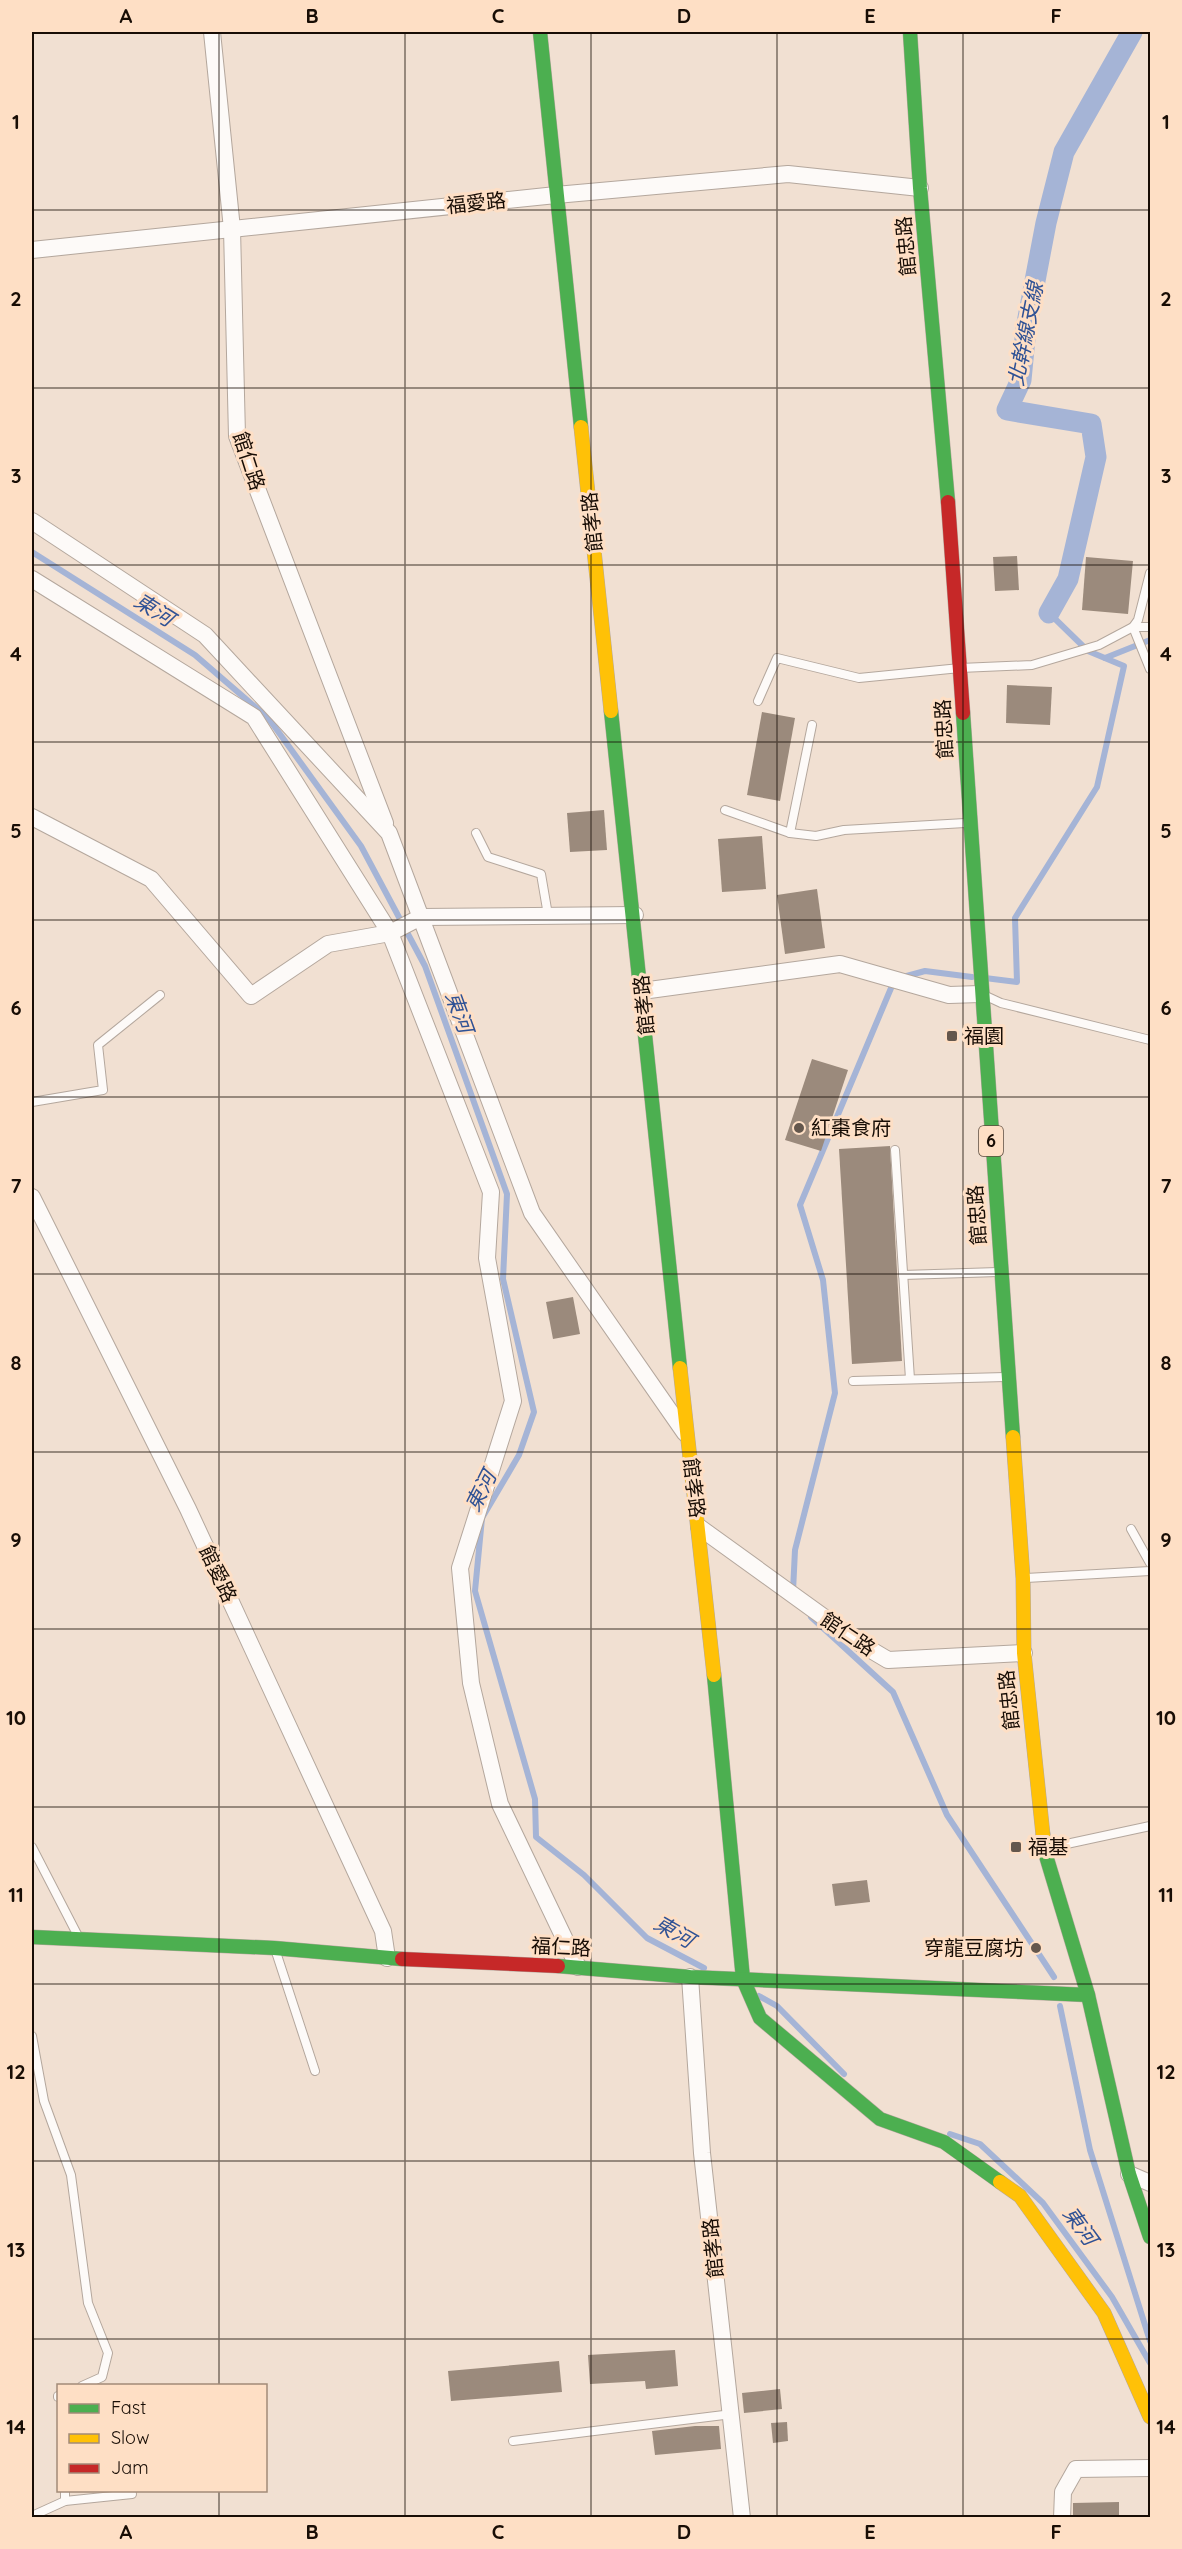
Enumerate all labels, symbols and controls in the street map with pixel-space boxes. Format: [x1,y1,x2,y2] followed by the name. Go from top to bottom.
[120,3,133,28] text: A
[305,3,319,28] text: B
[492,3,505,28] text: C
[677,3,691,28] text: D
[864,3,876,28] text: E
[1050,3,1062,28] text: F
[12,109,20,134] text: 1
[1162,109,1170,134] text: 1
[445,187,507,218] street label: 福愛路
[890,215,921,277] street label: 館忠路
[1002,278,1048,388] water label: 北幹線支線
[10,286,22,311] text: 2
[1160,286,1172,311] text: 2
[228,428,271,493] street label: 館仁路
[11,463,21,488] text: 3
[1161,463,1171,488] text: 3
[576,491,607,553] street label: 館孝路
[130,587,183,633] water label: 東河
[10,641,22,666] text: 4
[1160,641,1172,666] text: 4
[929,698,958,760] street label: 館忠路
[10,818,22,843] text: 5
[1160,818,1172,843] text: 5
[628,974,659,1036] street label: 館孝路
[441,987,481,1040] water label: 東河
[10,995,22,1020] text: 6
[1160,995,1172,1020] text: 6
[964,1023,1004,1048] place label: 福園
[945,1029,959,1043] marker: 福園
[811,1115,891,1140] place label: 紅棗食府
[792,1121,806,1135] marker: 紅棗食府
[979,1126,1003,1156] road number: 6
[11,1173,22,1198] text: 7
[1161,1173,1172,1198] text: 7
[962,1184,991,1246] street label: 館忠路
[11,1350,22,1375] text: 8
[1161,1350,1172,1375] text: 8
[678,1457,711,1519] street label: 館孝路
[459,1462,503,1515] water label: 東河
[10,1527,22,1552] text: 9
[1160,1527,1172,1552] text: 9
[194,1541,242,1606] street label: 館愛路
[816,1606,880,1661] street label: 館仁路
[993,1669,1024,1731] street label: 館忠路
[6,1705,26,1730] text: 10
[1156,1705,1176,1730] text: 10
[1028,1834,1068,1859] place label: 福基
[1009,1840,1023,1854] marker: 福基
[8,1882,24,1907] text: 11
[1158,1882,1174,1907] text: 11
[650,1909,703,1955] water label: 東河
[530,1932,592,1961] street label: 福仁路
[924,1935,1024,1960] place label: 穿龍豆腐坊
[1029,1941,1043,1955] marker: 穿龍豆腐坊
[6,2059,26,2084] text: 12
[1156,2059,1176,2084] text: 12
[1058,2201,1106,2253] water label: 東河
[697,2217,728,2279] street label: 館孝路
[7,2237,25,2262] text: 13
[1157,2237,1175,2262] text: 13
[57,2384,267,2492] legend
[111,2396,146,2419] text: Fast
[6,2414,26,2439] text: 14
[1156,2414,1176,2439] text: 14
[111,2426,149,2449] text: Slow
[111,2456,149,2479] text: Jam
[120,2519,133,2544] text: A
[305,2519,319,2544] text: B
[492,2519,505,2544] text: C
[677,2519,691,2544] text: D
[864,2519,876,2544] text: E
[1050,2519,1062,2544] text: F

